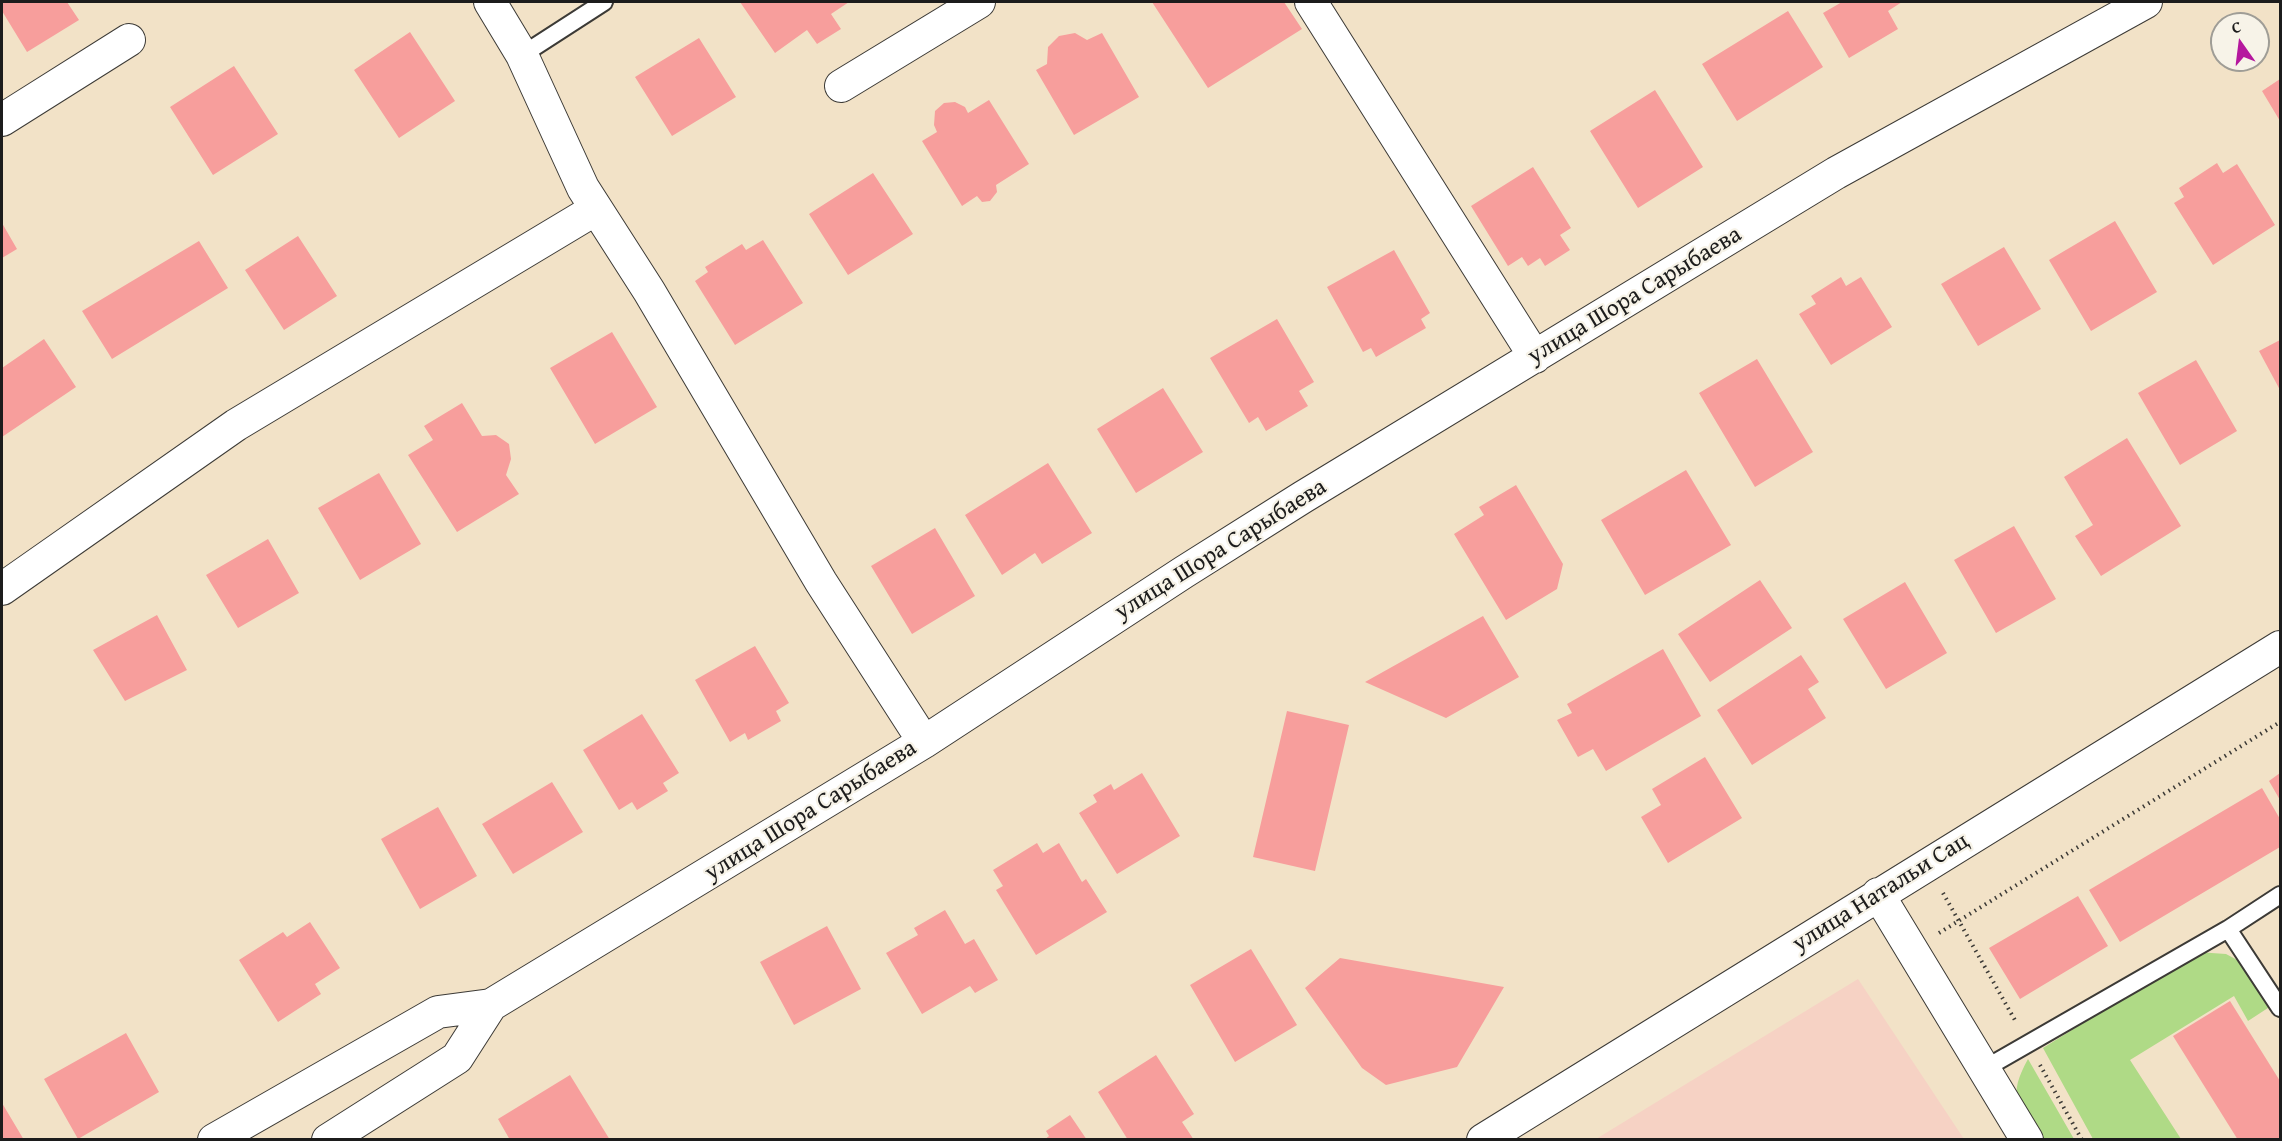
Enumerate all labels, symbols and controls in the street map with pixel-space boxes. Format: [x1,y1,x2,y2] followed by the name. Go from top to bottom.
[2210,12,2270,72] north arrow
[2229,14,2243,39] text: С
[1523,221,1747,371] street label: улица Шора Сарыбаева
[1110,473,1332,627] street label: улица Шора Сарыбаева
[700,734,922,888] street label: улица Шора Сарыбаева
[1787,827,1975,959] street label: улица Натальи Сац

